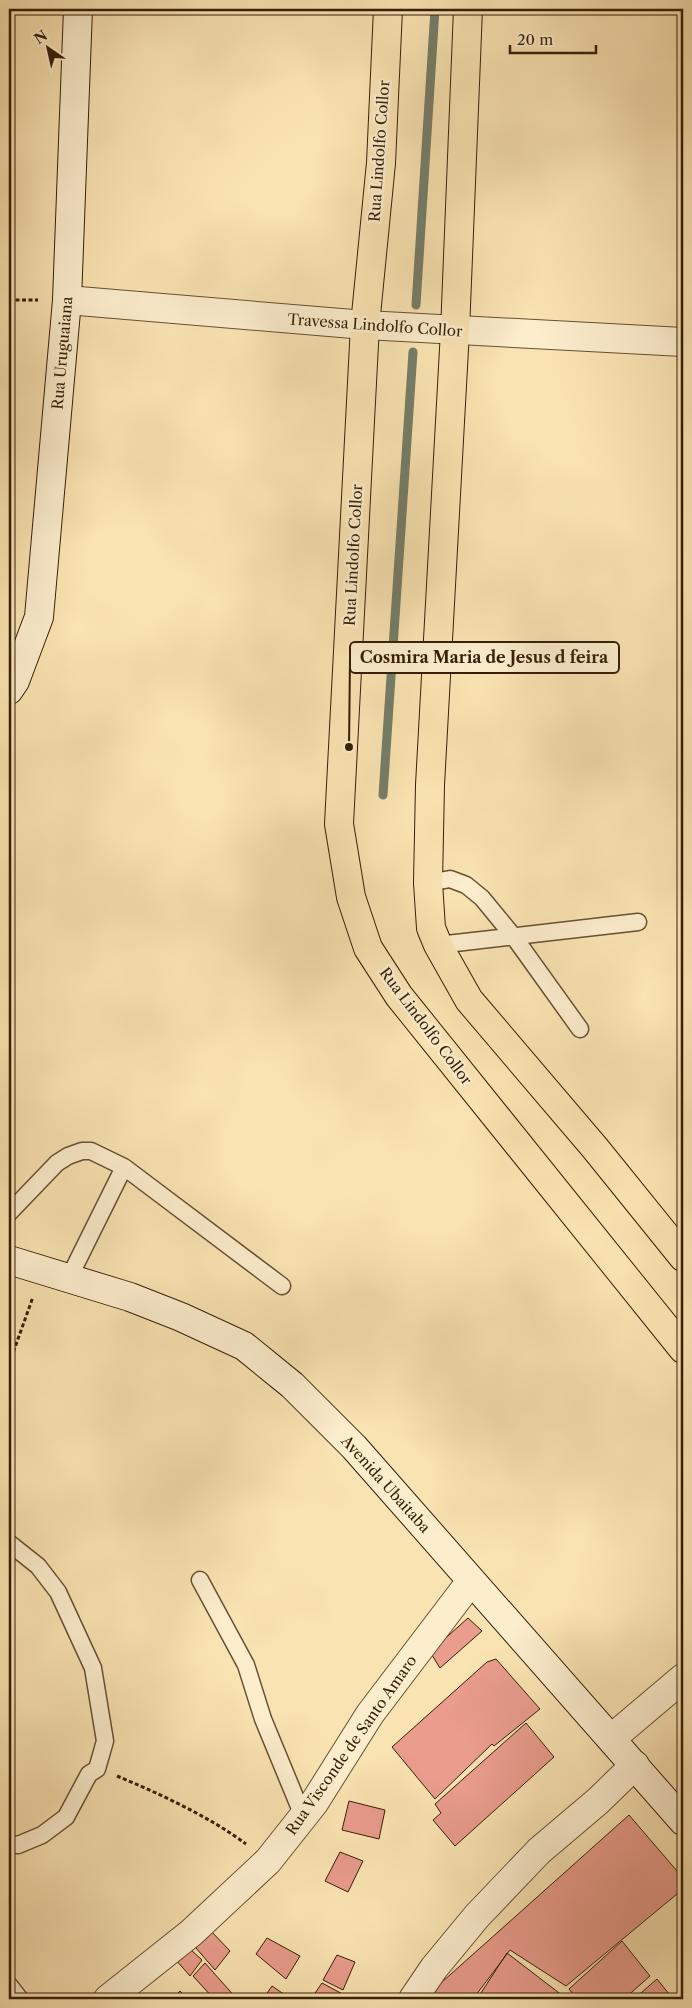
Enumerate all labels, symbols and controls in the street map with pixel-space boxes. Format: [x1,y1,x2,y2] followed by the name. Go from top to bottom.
[22,22,72,72] north arrow
[510,22,596,54] scale bar
[31,26,51,48] text: N
[517,30,553,49] text: 20 m
[365,79,393,223] street label: Rua Lindolfo Collor
[48,296,76,410] street label: Rua Uruguaiana
[287,309,464,341] street label: Travessa Lindolfo Collor
[340,483,366,626] street label: Rua Lindolfo Collor
[350,642,619,673] callout: Cosmira Maria de Jesus d feira
[360,647,609,667] text: Cosmira Maria de Jesus d feira
[376,964,477,1089] street label: Rua Lindolfo Collor
[337,1431,435,1537] street label: Avenida Ubaitaba
[281,1651,421,1839] street label: Rua Visconde de Santo Amaro

